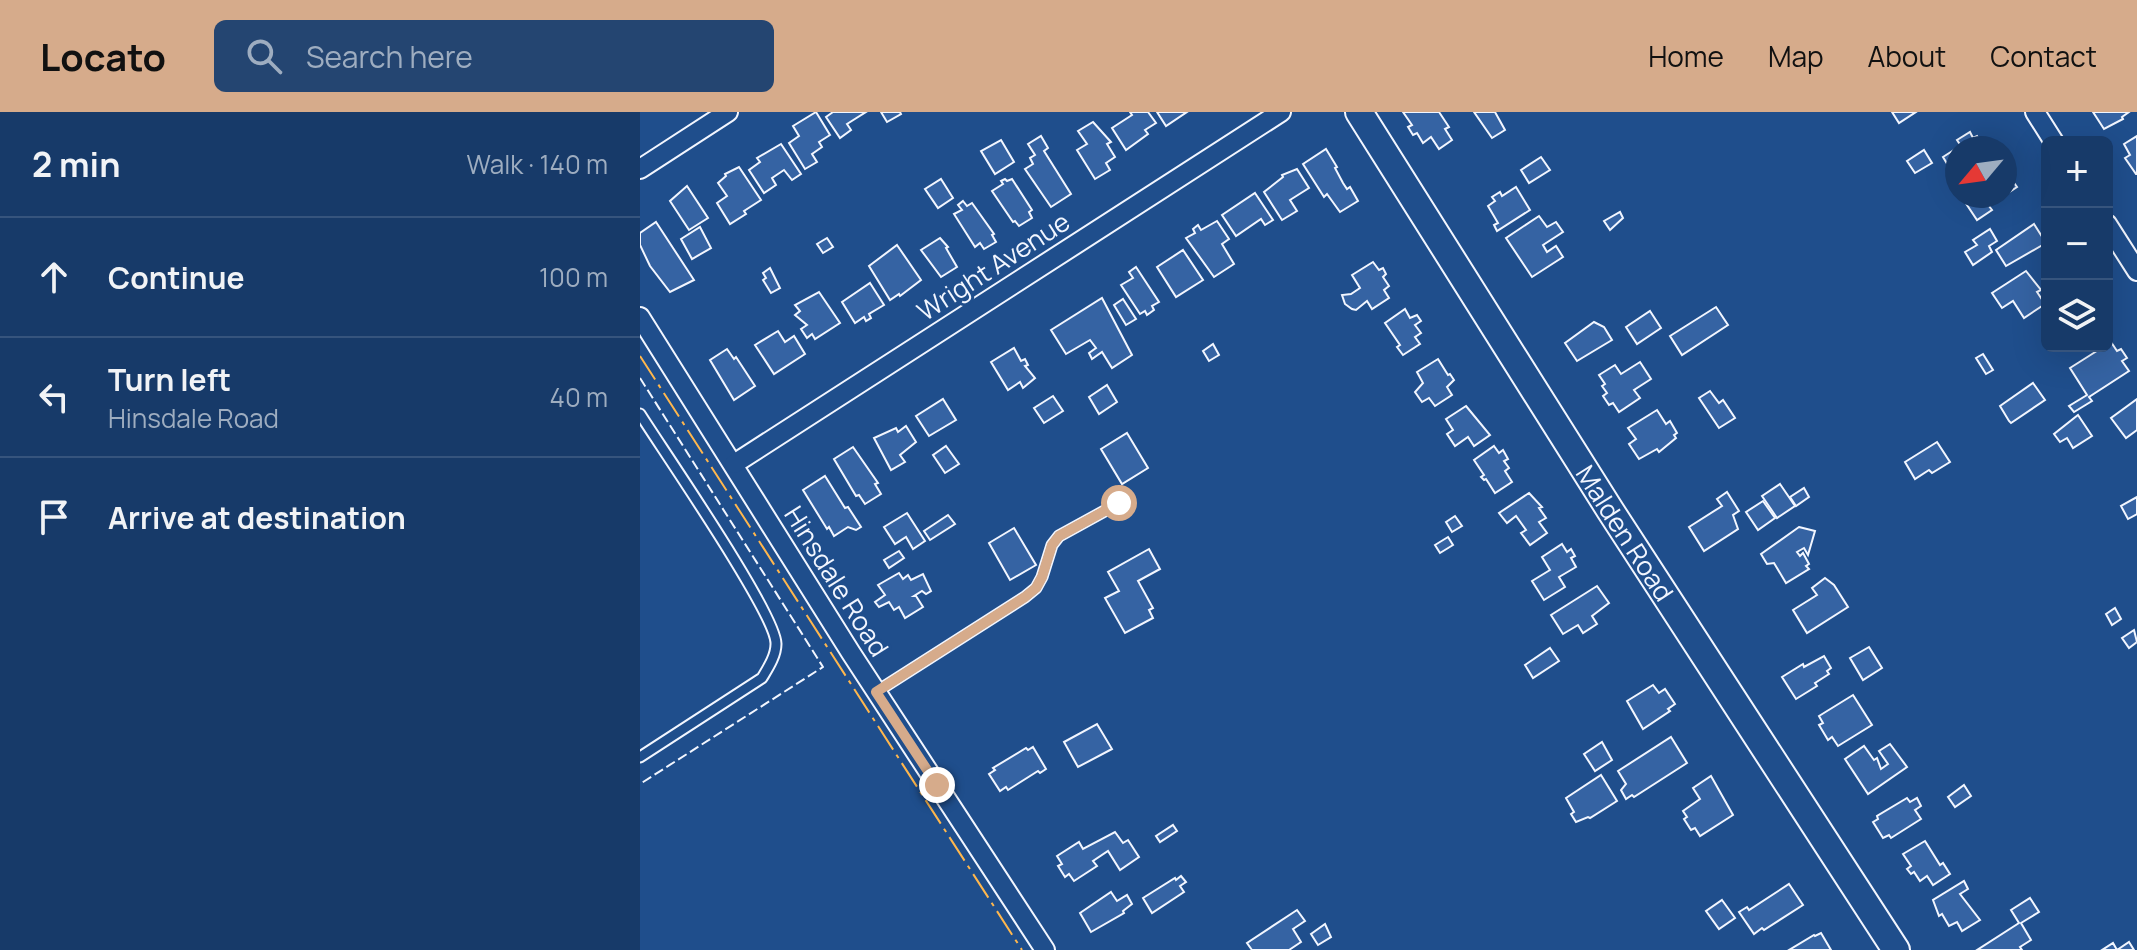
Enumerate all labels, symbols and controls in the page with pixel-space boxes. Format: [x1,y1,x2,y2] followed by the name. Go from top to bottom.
[214,20,774,92] search box
[40,30,166,82] text: Locato
[242,34,286,78] icon: search
[306,36,473,77] text: Search here
[1648,37,1724,75] text: Home
[1768,37,1824,75] text: Map
[1868,37,1946,75] text: About
[1990,37,2097,75] text: Contact
[1945,136,2017,208] north arrow
[2041,136,2113,352] map controls
[2041,136,2113,208] button: +
[32,141,120,187] text: 2 min
[467,146,608,182] text: Walk · 140 m
[910,203,1076,329] street label: Wright Avenue
[2041,208,2113,280] button: −
[32,255,76,299] icon: ahead
[108,257,244,298] text: Continue
[539,259,608,295] text: 100 m
[2041,280,2113,352] button: layers
[108,359,231,400] text: Turn left
[32,375,76,419] icon: left
[550,379,608,415] text: 40 m
[108,400,279,436] text: Hinsdale Road
[1568,458,1682,608] street label: Malden Road
[1101,485,1137,521] route start
[32,495,76,539] icon: arrive
[108,497,406,538] text: Arrive at destination
[776,499,898,663] street label: Hinsdale Road
[919,767,955,803] route end

